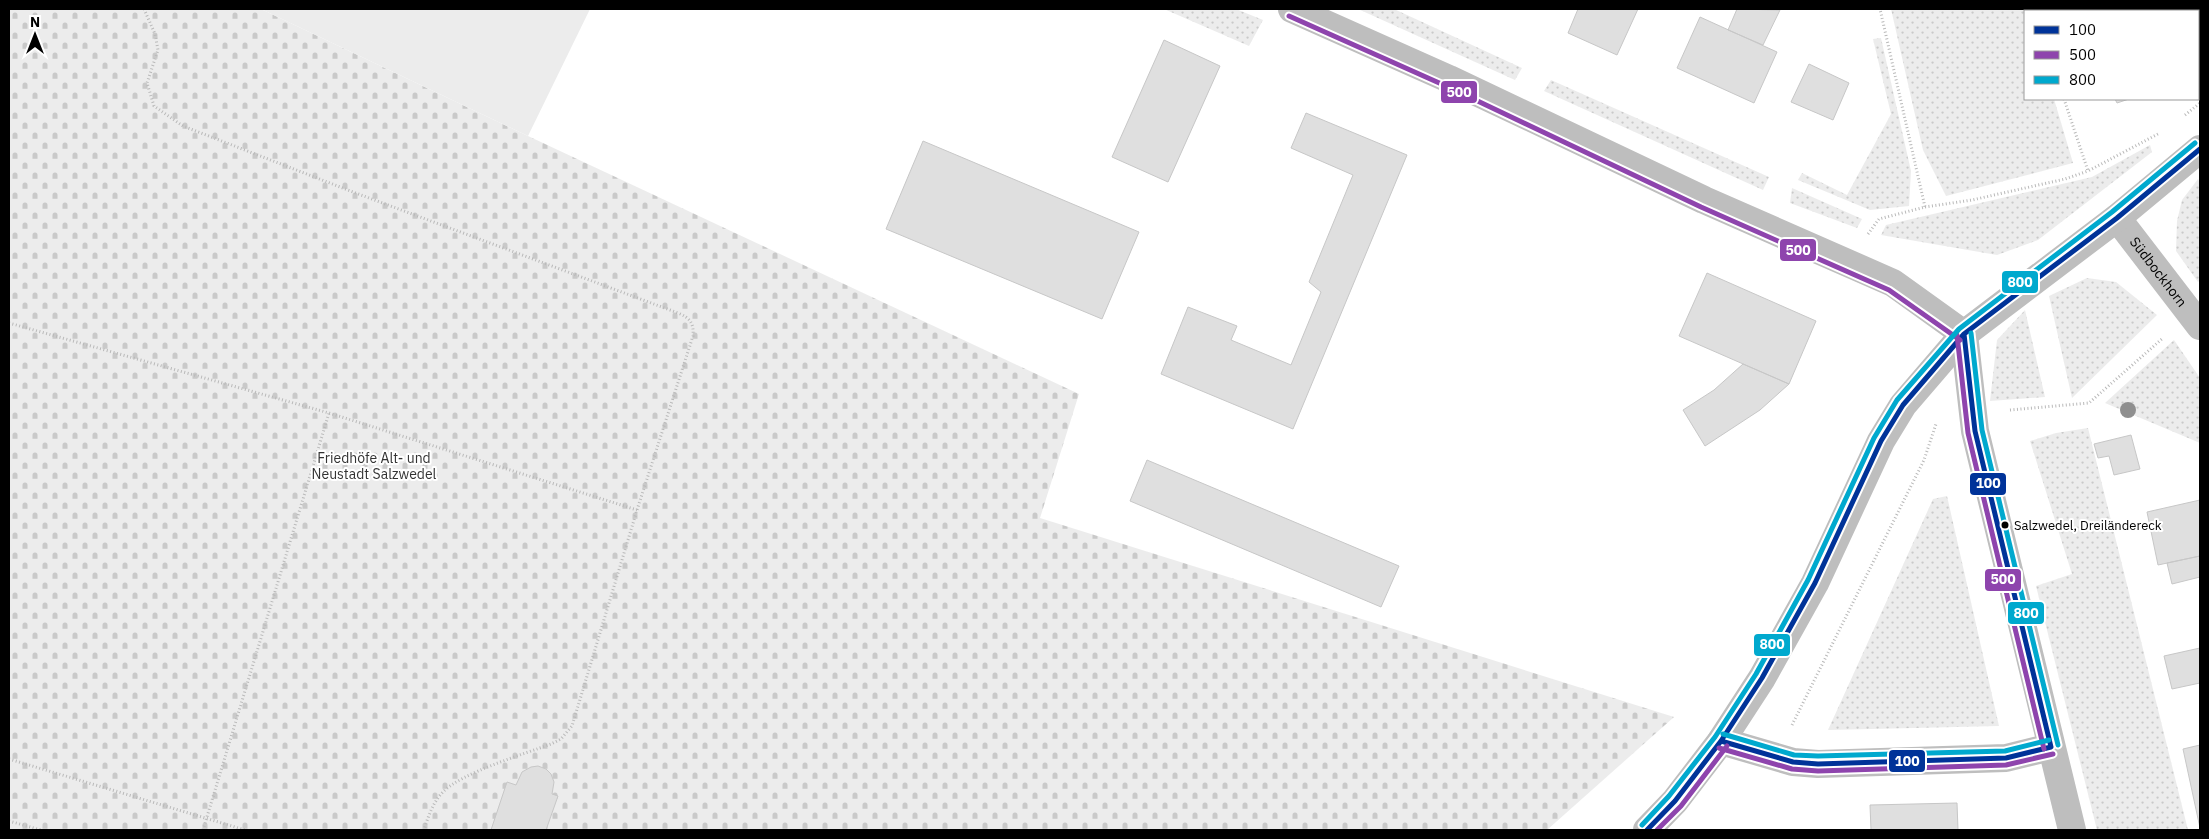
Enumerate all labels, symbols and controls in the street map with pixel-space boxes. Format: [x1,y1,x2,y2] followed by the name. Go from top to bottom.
[10,10,60,60] north arrow
[2024,10,2199,100] legend
[30,13,40,31] text: N
[2069,20,2096,39] text: 100
[2069,45,2096,64] text: 500
[2069,70,2096,89] text: 800
[1440,80,1478,104] line badge: 500
[1446,83,1472,101] text: 500
[2126,233,2191,311] street label: Südbockhorn
[1779,238,1817,262] line badge: 500
[1785,241,1811,259] text: 500
[2001,270,2039,294] line badge: 800
[2007,273,2033,291] text: 800
[312,449,437,483] park label: Friedhöfe Alt- und Neustadt Salzwedel
[1969,472,2007,496] line badge: 100
[1975,474,2001,492] text: 100
[2014,517,2162,534] place label: Salzwedel, Dreiländereck
[2000,520,2010,530] marker: Salzwedel, Dreiländereck
[1984,568,2022,592] line badge: 500
[1990,570,2016,588] text: 500
[2007,601,2045,625] line badge: 800
[2013,604,2039,622] text: 800
[1753,633,1791,657] line badge: 800
[1759,635,1785,653] text: 800
[1888,749,1926,773] line badge: 100
[1894,752,1920,770] text: 100

